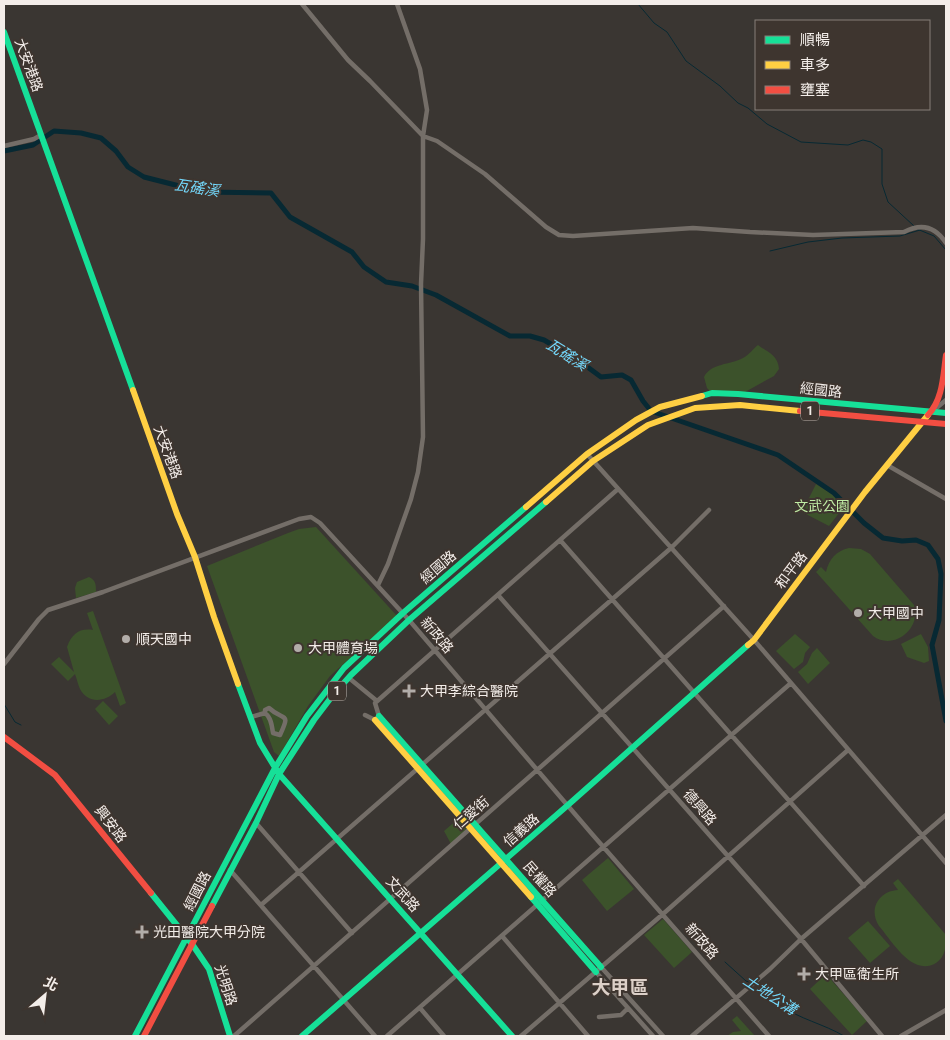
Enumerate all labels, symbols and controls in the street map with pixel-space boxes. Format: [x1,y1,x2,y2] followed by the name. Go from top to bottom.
[755,20,930,110] legend
[800,31,830,49] text: 順暢
[12,36,46,94] street label: 大安港路
[800,56,830,74] text: 車多
[800,81,830,99] text: 壅塞
[173,176,223,201] water label: 瓦磘溪
[543,335,593,376] water label: 瓦磘溪
[799,380,843,400] street label: 經國路
[801,402,819,421] road number: 1
[151,423,185,481] street label: 大安港路
[794,498,850,514] park label: 文武公園
[417,547,459,587] street label: 經國路
[772,548,810,592] street label: 和平路
[868,605,924,621] place label: 大甲國中
[852,607,864,619] marker: 大甲國中
[417,614,457,656] street label: 新政路
[136,631,192,647] place label: 順天國中
[120,633,132,645] marker: 順天國中
[308,640,378,656] place label: 大甲體育場
[292,642,304,654] marker: 大甲體育場
[328,681,346,700] road number: 1
[420,683,518,699] place label: 大甲李綜合醫院
[402,684,416,698] marker: 大甲李綜合醫院
[680,786,720,828] street label: 德興路
[450,793,492,833] street label: 仁愛街
[92,802,130,846] street label: 興安路
[500,810,542,850] street label: 信義路
[520,858,560,900] street label: 民權路
[180,869,214,913] street label: 經國路
[383,873,423,915] street label: 文武路
[682,920,722,962] street label: 新政路
[153,924,265,940] place label: 光田醫院大甲分院
[135,925,149,939] marker: 光田醫院大甲分院
[212,963,240,1007] street label: 光明路
[815,966,899,982] place label: 大甲區衛生所
[797,967,811,981] marker: 大甲區衛生所
[20,970,70,1020] north arrow
[740,971,802,1020] water label: 土地公溝
[41,973,61,994] text: 北
[591,976,649,999] district label: 大甲區

